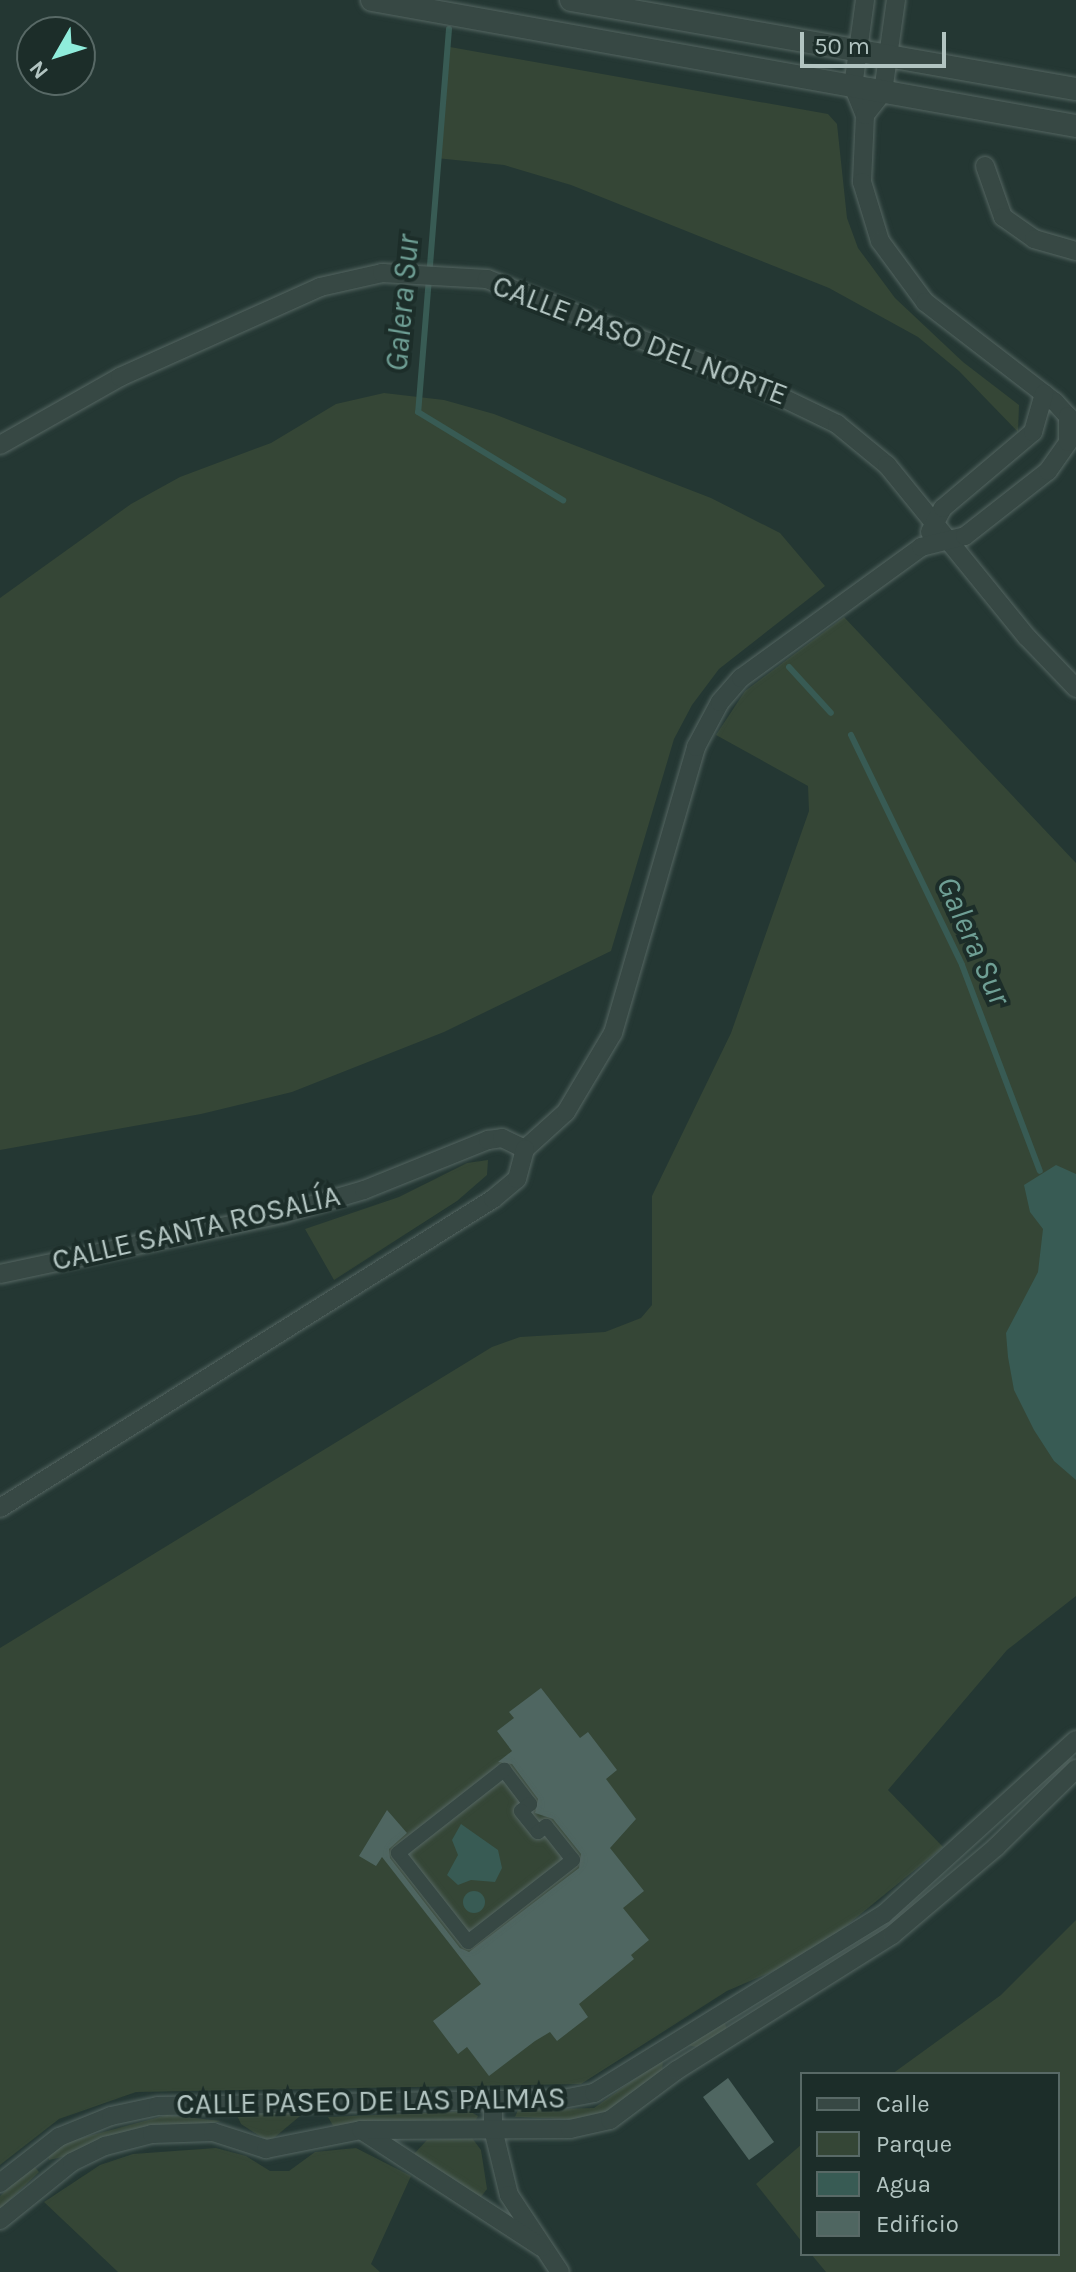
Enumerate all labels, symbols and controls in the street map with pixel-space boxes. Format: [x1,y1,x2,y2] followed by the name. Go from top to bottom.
[16,16,96,96] north arrow
[804,16,950,66] scale bar
[814,32,870,60] text: 50 m
[24,56,54,84] text: N
[378,233,428,373] water label: Galera Sur
[487,267,793,413] street label: CALLE PASO DEL NORTE
[928,870,1018,1012] water label: Galera Sur
[48,1177,344,1279] street label: CALLE SANTA ROSALÍA
[800,2072,1060,2256] legend
[176,2080,566,2122] street label: CALLE PASEO DE LAS PALMAS
[876,2090,930,2118] text: Calle
[876,2130,952,2158] text: Parque
[876,2170,931,2198] text: Agua
[876,2210,959,2238] text: Edificio

